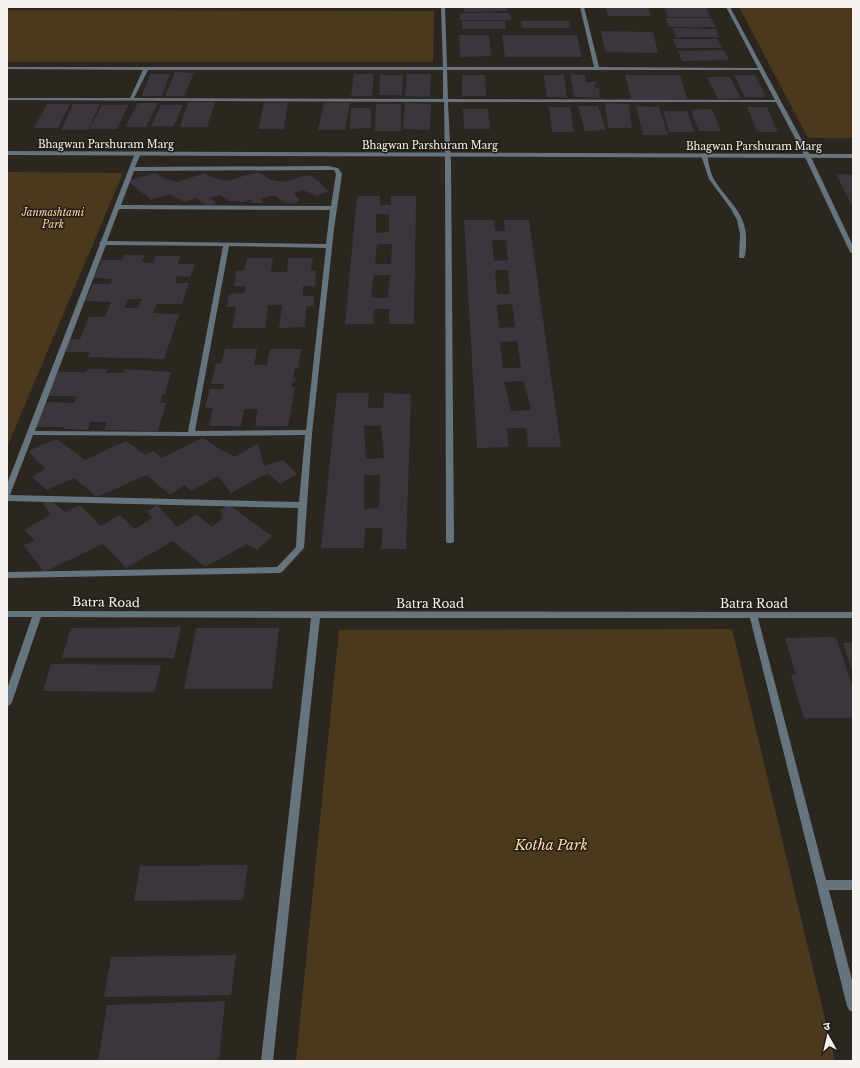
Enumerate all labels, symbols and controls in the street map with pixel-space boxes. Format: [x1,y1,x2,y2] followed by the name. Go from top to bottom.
[38,138,175,151] street label: Bhagwan Parshuram Marg
[362,139,499,152] street label: Bhagwan Parshuram Marg
[686,140,823,153] street label: Bhagwan Parshuram Marg
[21,206,85,231] park label: Janmashtami Park
[72,594,140,610] street label: Batra Road
[396,596,464,611] street label: Batra Road
[720,596,788,611] street label: Batra Road
[513,836,588,854] park label: Kotha Park
[808,1016,848,1056] north arrow
[822,1019,831,1033] text: उ

